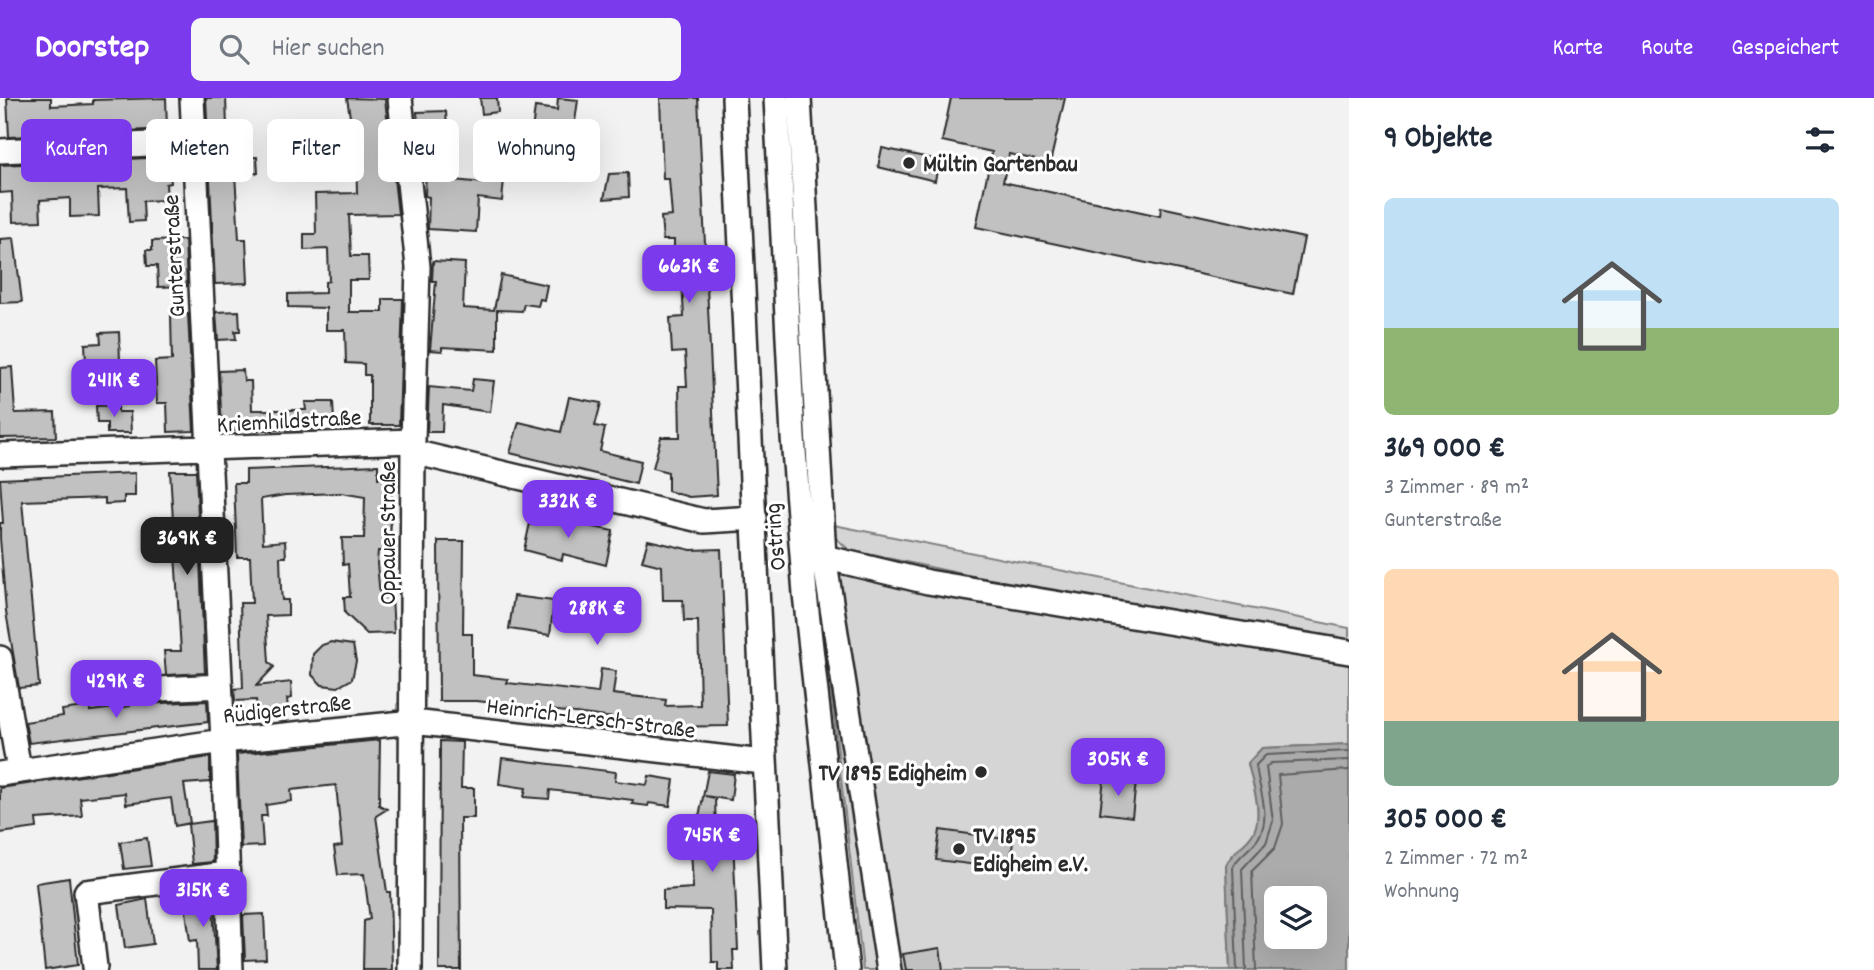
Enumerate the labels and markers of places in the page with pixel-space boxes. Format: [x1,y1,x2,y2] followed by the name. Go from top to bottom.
[923,149,1078,183] place label: Mültin Gartenbau
[901,155,917,171] marker: Mültin Gartenbau
[632,246,746,305] pin: 663K €
[57,360,171,419] pin: 241K €
[511,480,625,540] pin: 332K €
[130,518,244,577] pin: 369K €
[540,588,654,647] pin: 288K €
[59,660,173,720] pin: 429K €
[1061,738,1175,798] pin: 305K €
[818,758,967,792] place label: TV 1895 Edigheim
[973,764,989,780] marker: TV 1895 Edigheim
[655,814,769,874] pin: 745K €
[973,821,1088,883] place label: TV 1895 Edigheim e.V.
[951,841,967,857] marker: TV 1895 Edigheim e.V.
[146,870,260,929] pin: 315K €

